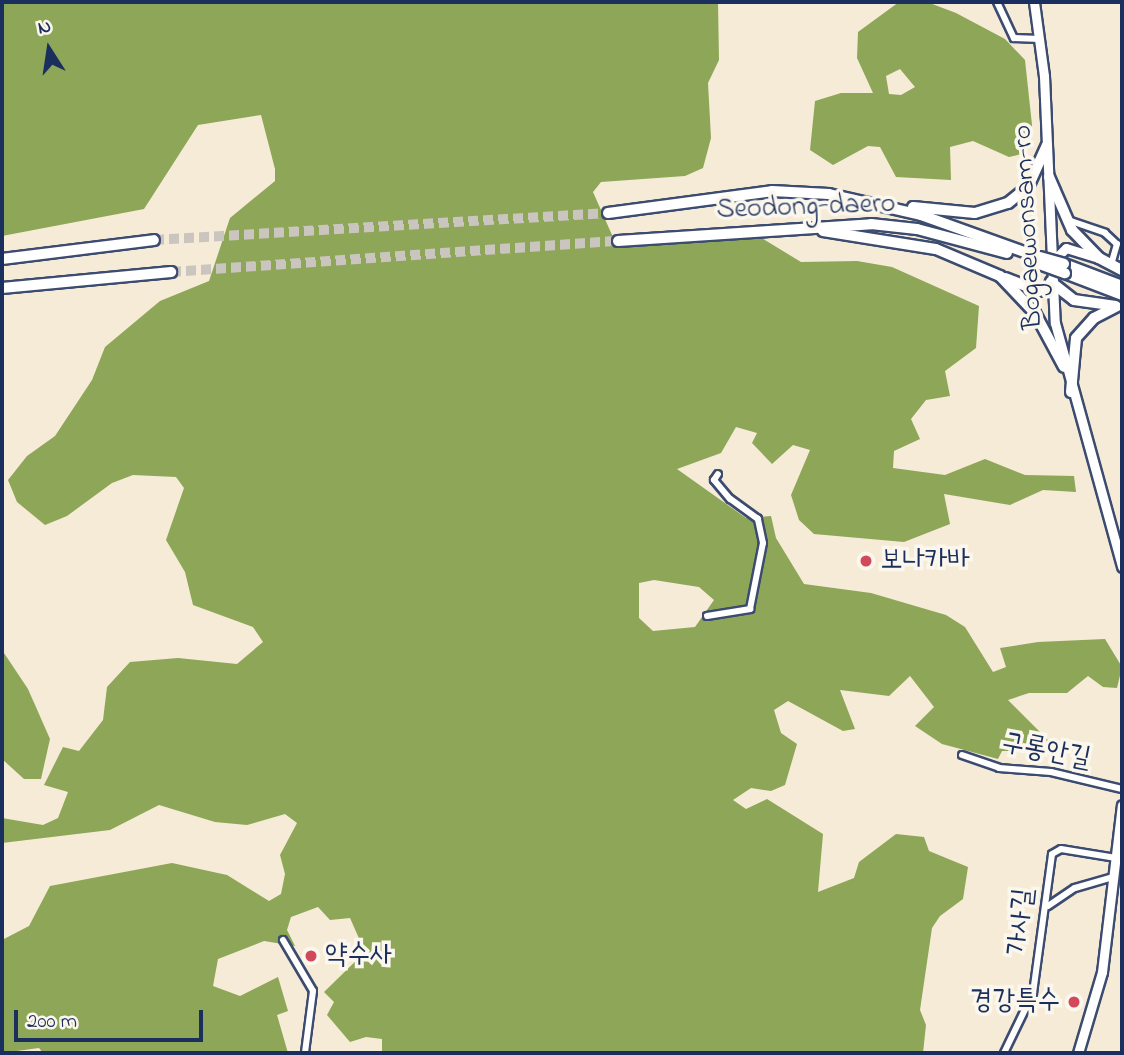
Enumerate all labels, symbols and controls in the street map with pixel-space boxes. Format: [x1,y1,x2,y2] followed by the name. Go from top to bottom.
[35,13,54,43] text: N
[14,14,84,84] north arrow
[1007,124,1051,330] street label: Bogaewonsam-ro
[716,188,896,228] street label: Seodong-daero
[880,544,970,578] place label: 보나카바
[858,553,874,569] marker: 보나카바
[999,727,1093,777] street label: 구롱안길
[1002,887,1042,957] street label: 가사길
[325,939,393,973] place label: 약수사
[303,948,319,964] marker: 약수사
[970,985,1060,1019] place label: 경강특수
[1066,994,1082,1010] marker: 경강특수
[18,996,206,1040] scale bar
[27,1007,77,1037] text: 200 m

